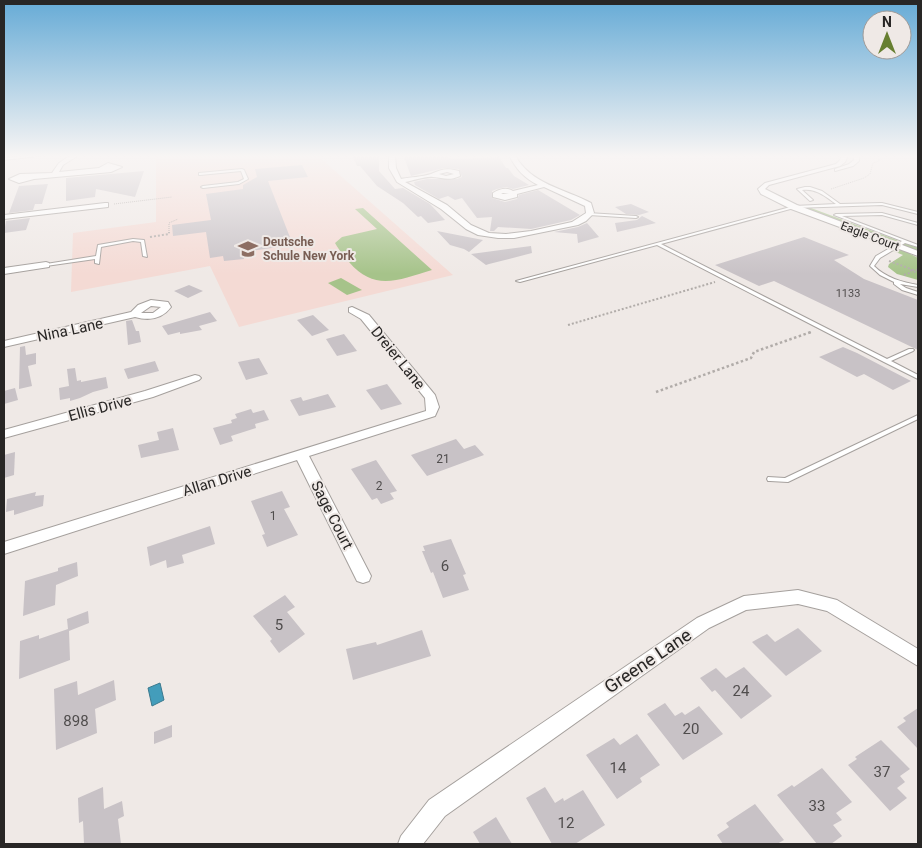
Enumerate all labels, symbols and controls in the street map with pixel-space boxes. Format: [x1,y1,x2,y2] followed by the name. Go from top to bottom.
[862,10,912,60] north arrow
[882,14,892,30] text: N
[839,218,901,254] street label: Eagle Court
[263,235,355,263] place label: Deutsche Schule New York
[237,238,259,260] school or university icon: Deutsche Schule New York
[836,287,860,300] house number: 1133
[35,314,105,346] street label: Nina Lane
[367,323,429,393] street label: Dreier Lane
[66,391,134,425] street label: Ellis Drive
[436,452,450,466] house number: 21
[180,462,254,500] street label: Allan Drive
[307,478,357,552] street label: Sage Court
[376,479,383,493] house number: 2
[270,509,276,523] house number: 1
[441,557,449,575] house number: 6
[275,616,283,634] house number: 5
[600,624,695,697] street label: Greene Lane
[733,682,750,700] house number: 24
[63,712,89,730] house number: 898
[683,720,699,738] house number: 20
[610,759,627,777] house number: 14
[874,763,890,781] house number: 37
[809,797,825,815] house number: 33
[558,814,574,832] house number: 12

